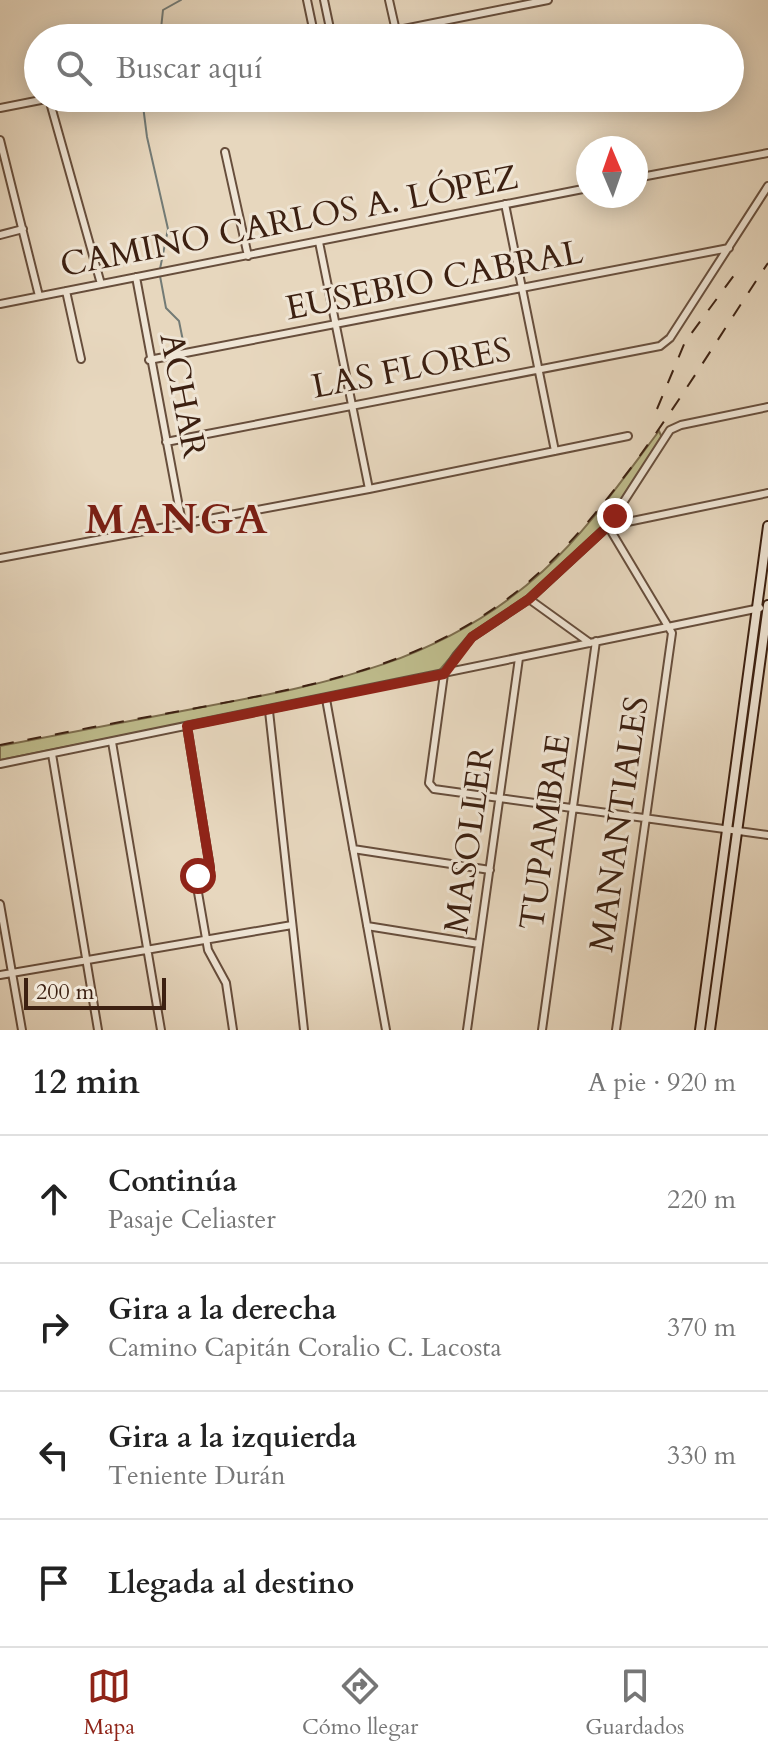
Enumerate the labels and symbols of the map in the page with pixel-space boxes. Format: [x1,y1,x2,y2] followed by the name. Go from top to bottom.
[576,136,648,208] north arrow
[56,153,522,288] street label: CAMINO CARLOS A. LÓPEZ
[282,229,587,331] street label: EUSEBIO CABRAL
[308,326,515,410] street label: LAS FLORES
[148,329,218,462] street label: ACHAR
[85,491,269,548] district label: MANGA
[597,498,633,534] route end
[578,693,660,955] street label: MANANTIALES
[508,731,581,933] street label: TUPAMBAE
[433,743,505,937] street label: MASOLLER
[180,858,216,894] route start
[24,974,166,1010] scale bar

